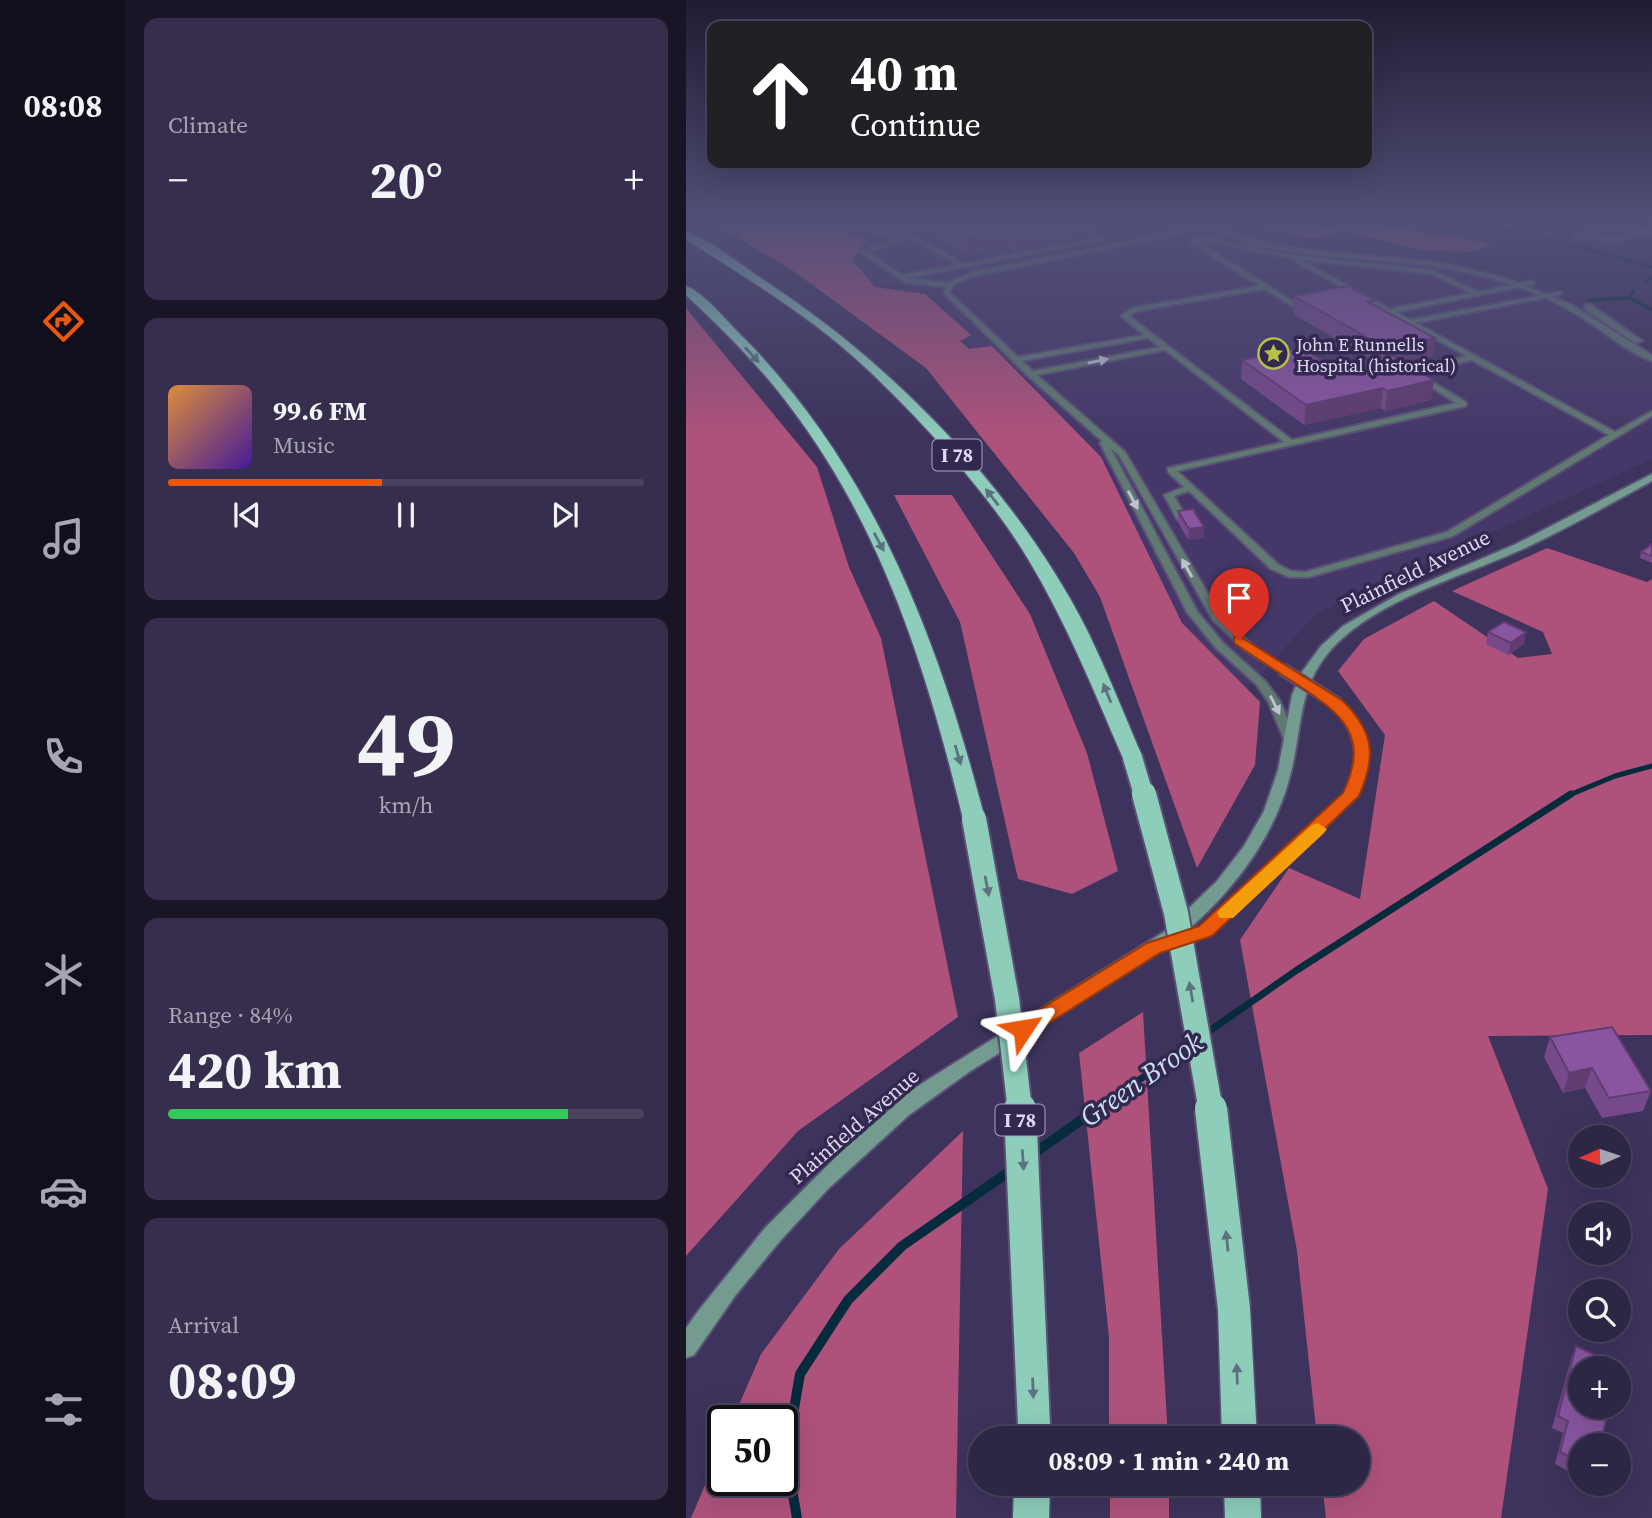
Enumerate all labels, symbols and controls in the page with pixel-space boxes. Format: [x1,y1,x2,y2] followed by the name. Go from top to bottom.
[850,39,958,106] text: 40 m
[735,49,826,140] icon: ahead
[24,84,102,128] text: 08:08
[850,103,981,147] text: Continue
[168,109,248,141] text: Climate
[369,144,443,215] text: 20°
[168,154,188,206] text: −
[624,154,644,206] text: +
[39,297,88,346] icon: directions
[1295,332,1456,378] place label: John E Runnells Hospital (historical)
[1256,337,1290,371] place icon: John E Runnells Hospital (historical)
[743,346,759,363] one-way arrow
[1087,355,1109,366] one-way arrow
[273,393,367,429] text: 99.6 FM
[273,429,335,461] text: Music
[932,440,982,470] road number: I 78
[986,488,1000,506] one-way arrow
[1127,490,1139,510] one-way arrow
[228,496,266,534] icon: previous
[387,496,425,534] icon: pause
[546,496,584,534] icon: next
[39,514,88,563] icon: music
[1335,522,1495,620] street label: Plainfield Avenue
[873,532,884,552] one-way arrow
[1181,558,1193,578] one-way arrow
[1209,568,1269,640] pin
[1220,579,1258,617] icon: arrive
[357,681,455,805] text: 49
[1101,682,1112,703] one-way arrow
[1269,695,1281,715] one-way arrow
[39,732,88,781] icon: phone
[953,744,964,766] one-way arrow
[379,789,433,821] text: km/h
[982,875,993,897] one-way arrow
[39,950,88,999] icon: climate
[1185,981,1196,1003] one-way arrow
[986,992,1060,1066] position arrow
[168,999,293,1031] text: Range · 84%
[1072,1022,1210,1135] water label: Green Brook
[168,1034,342,1105] text: 420 km
[783,1061,925,1191] street label: Plainfield Avenue
[996,1104,1044,1136] road number: I 78
[1568,1125,1631,1188] north arrow
[1568,1125,1631,1496] map controls
[1018,1149,1029,1171] one-way arrow
[39,1167,88,1216] icon: car
[1568,1202,1631,1265] button: sound
[1222,1230,1233,1252] one-way arrow
[1568,1279,1631,1342] button: search
[168,1309,239,1341] text: Arrival
[168,1344,296,1415] text: 08:09
[1568,1356,1631,1419] button: +
[1232,1362,1243,1384] one-way arrow
[1027,1377,1038,1399] one-way arrow
[39,1385,88,1434] icon: filters
[707,1405,798,1496] speed limit sign: 50
[1568,1433,1631,1496] button: −
[1049,1443,1289,1479] text: 08:09 · 1 min · 240 m

